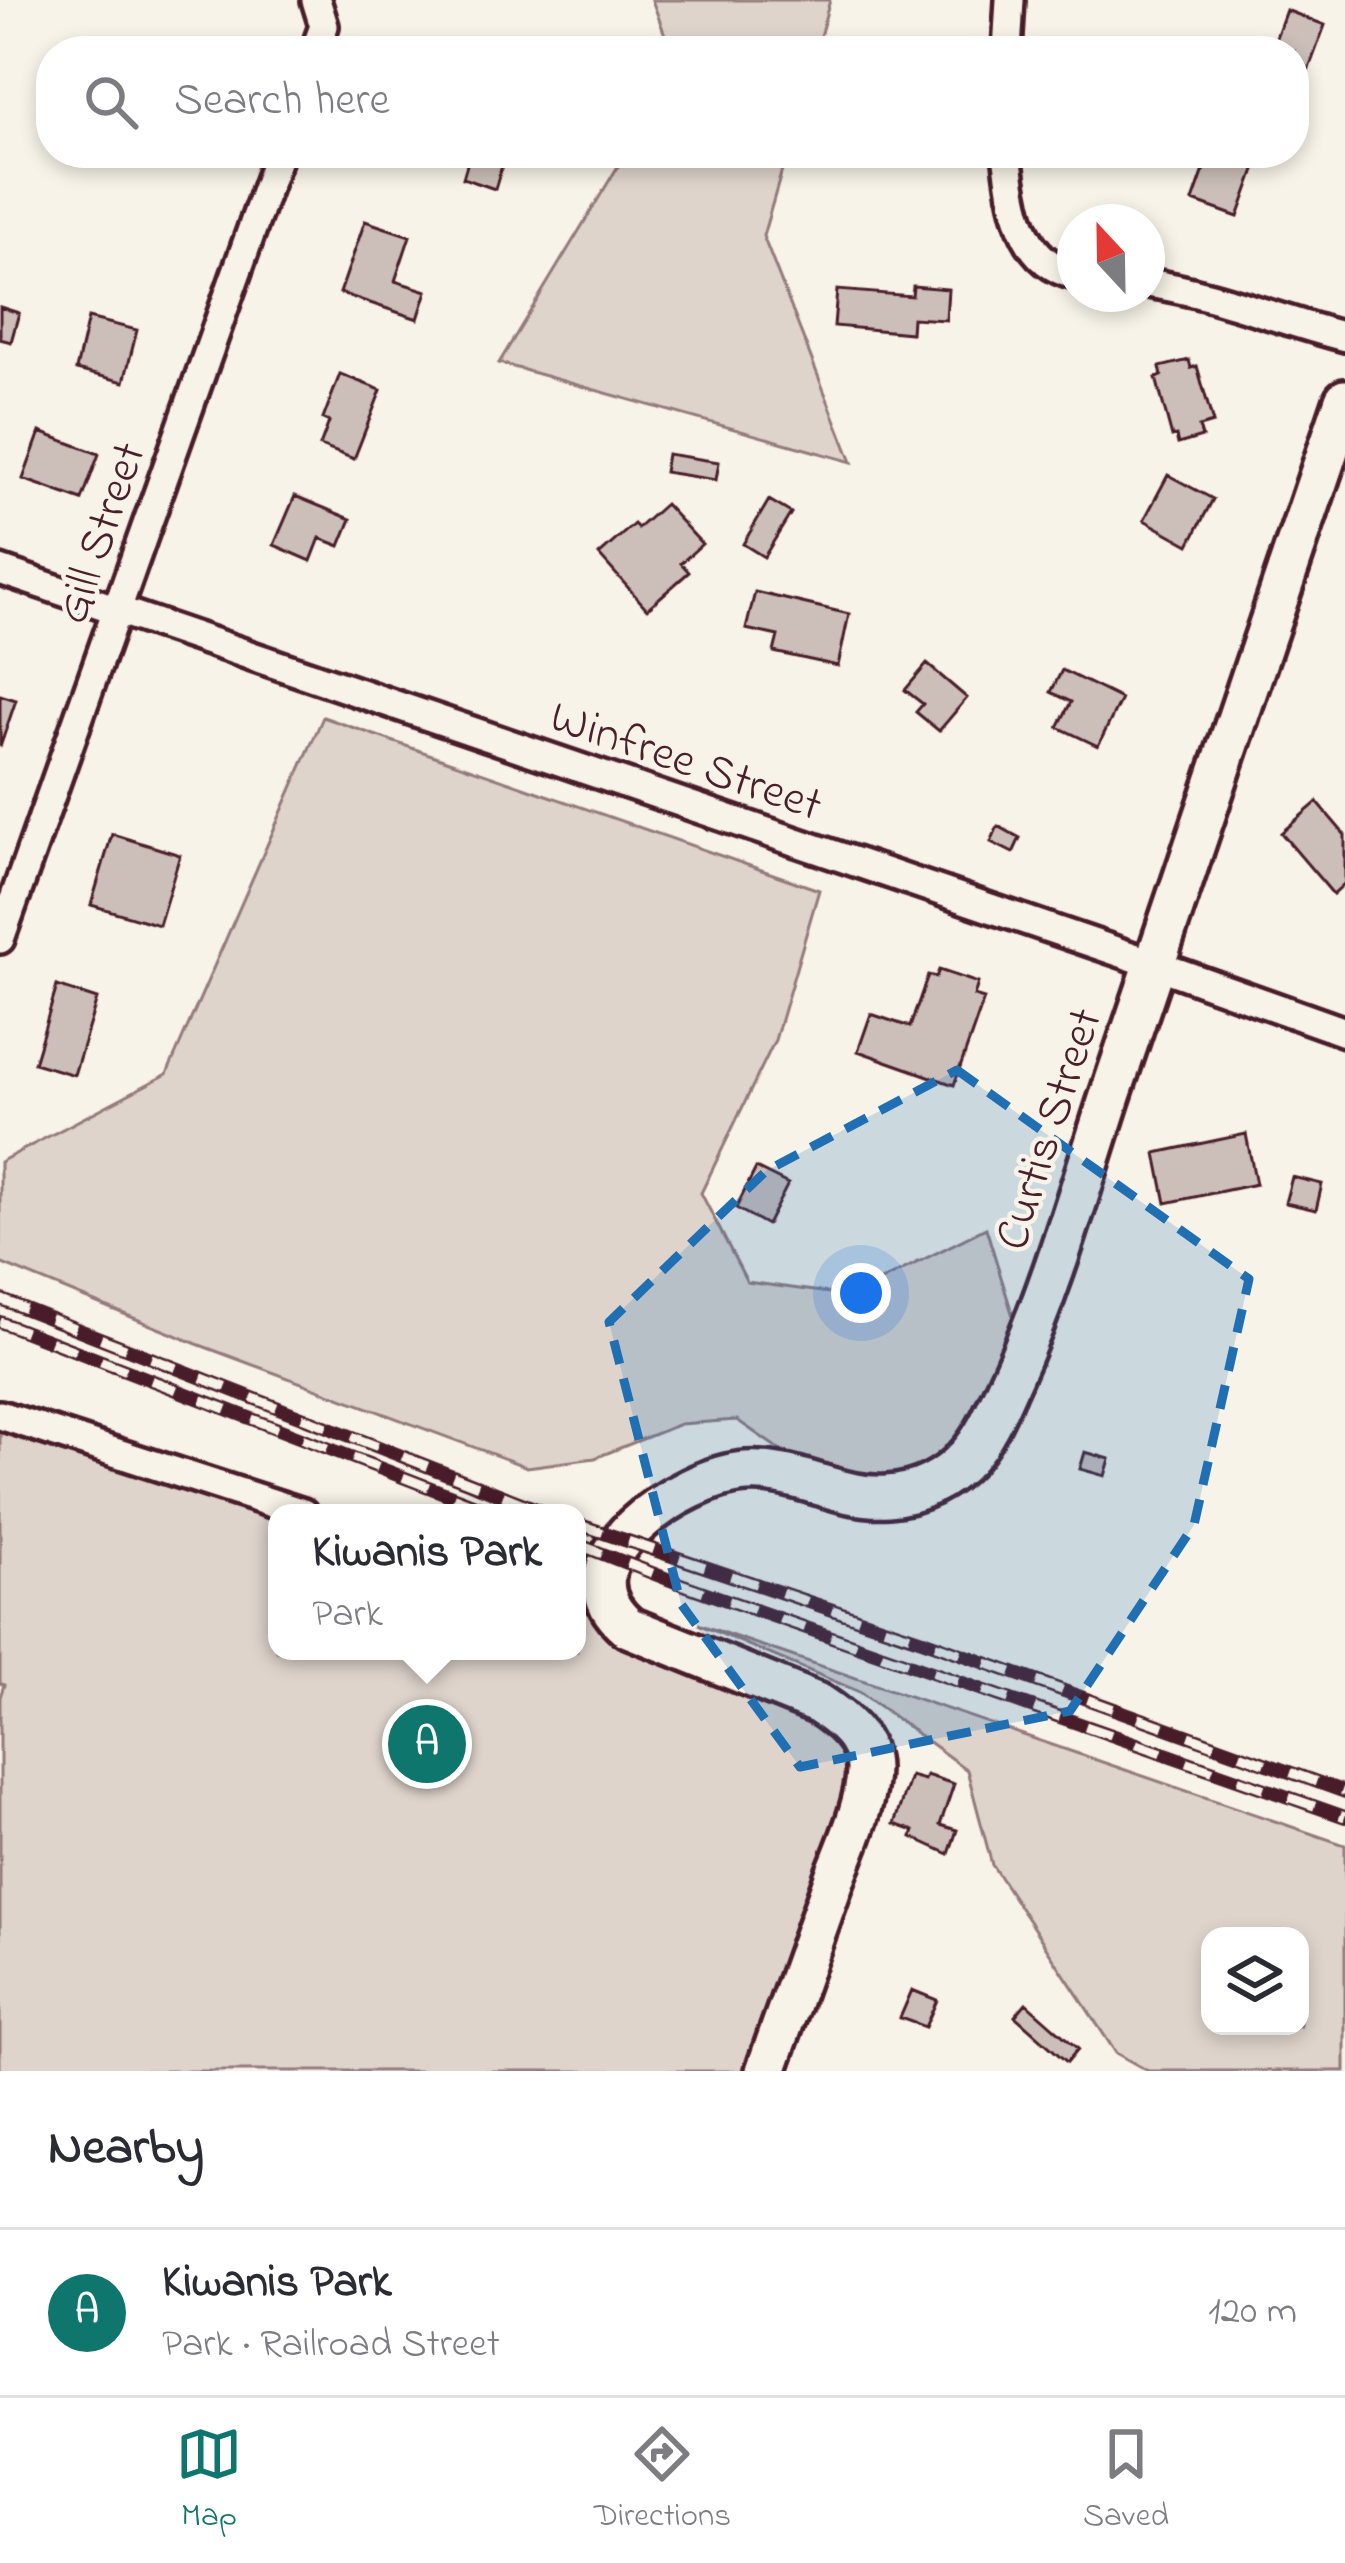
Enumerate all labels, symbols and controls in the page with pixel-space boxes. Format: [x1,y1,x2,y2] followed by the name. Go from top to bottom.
[36,36,1309,168] search box
[78,69,144,135] icon: search
[174,69,390,135] text: Search here
[1057,204,1165,312] north arrow
[39,433,166,634] street label: Gill Street
[540,683,831,842] street label: Winfree Street
[979,1000,1123,1260] street label: Curtis Street
[831,1263,891,1323] your location
[268,1504,586,1660] popup
[312,1521,542,1587] text: Kiwanis Park
[312,1587,383,1644] text: Park
[388,1699,466,1789] pin: A
[1201,1927,1309,2035] map controls
[1201,1927,1309,2035] button: layers
[48,2112,204,2187] text: Nearby
[162,2251,392,2317] text: Kiwanis Park
[75,2284,99,2341] text: A
[1208,2284,1297,2341] text: 120 m
[162,2317,500,2374] text: Park · Railroad Street
[176,2421,242,2541] tab: Map
[594,2421,731,2541] tab: Directions
[1083,2421,1169,2541] tab: Saved

